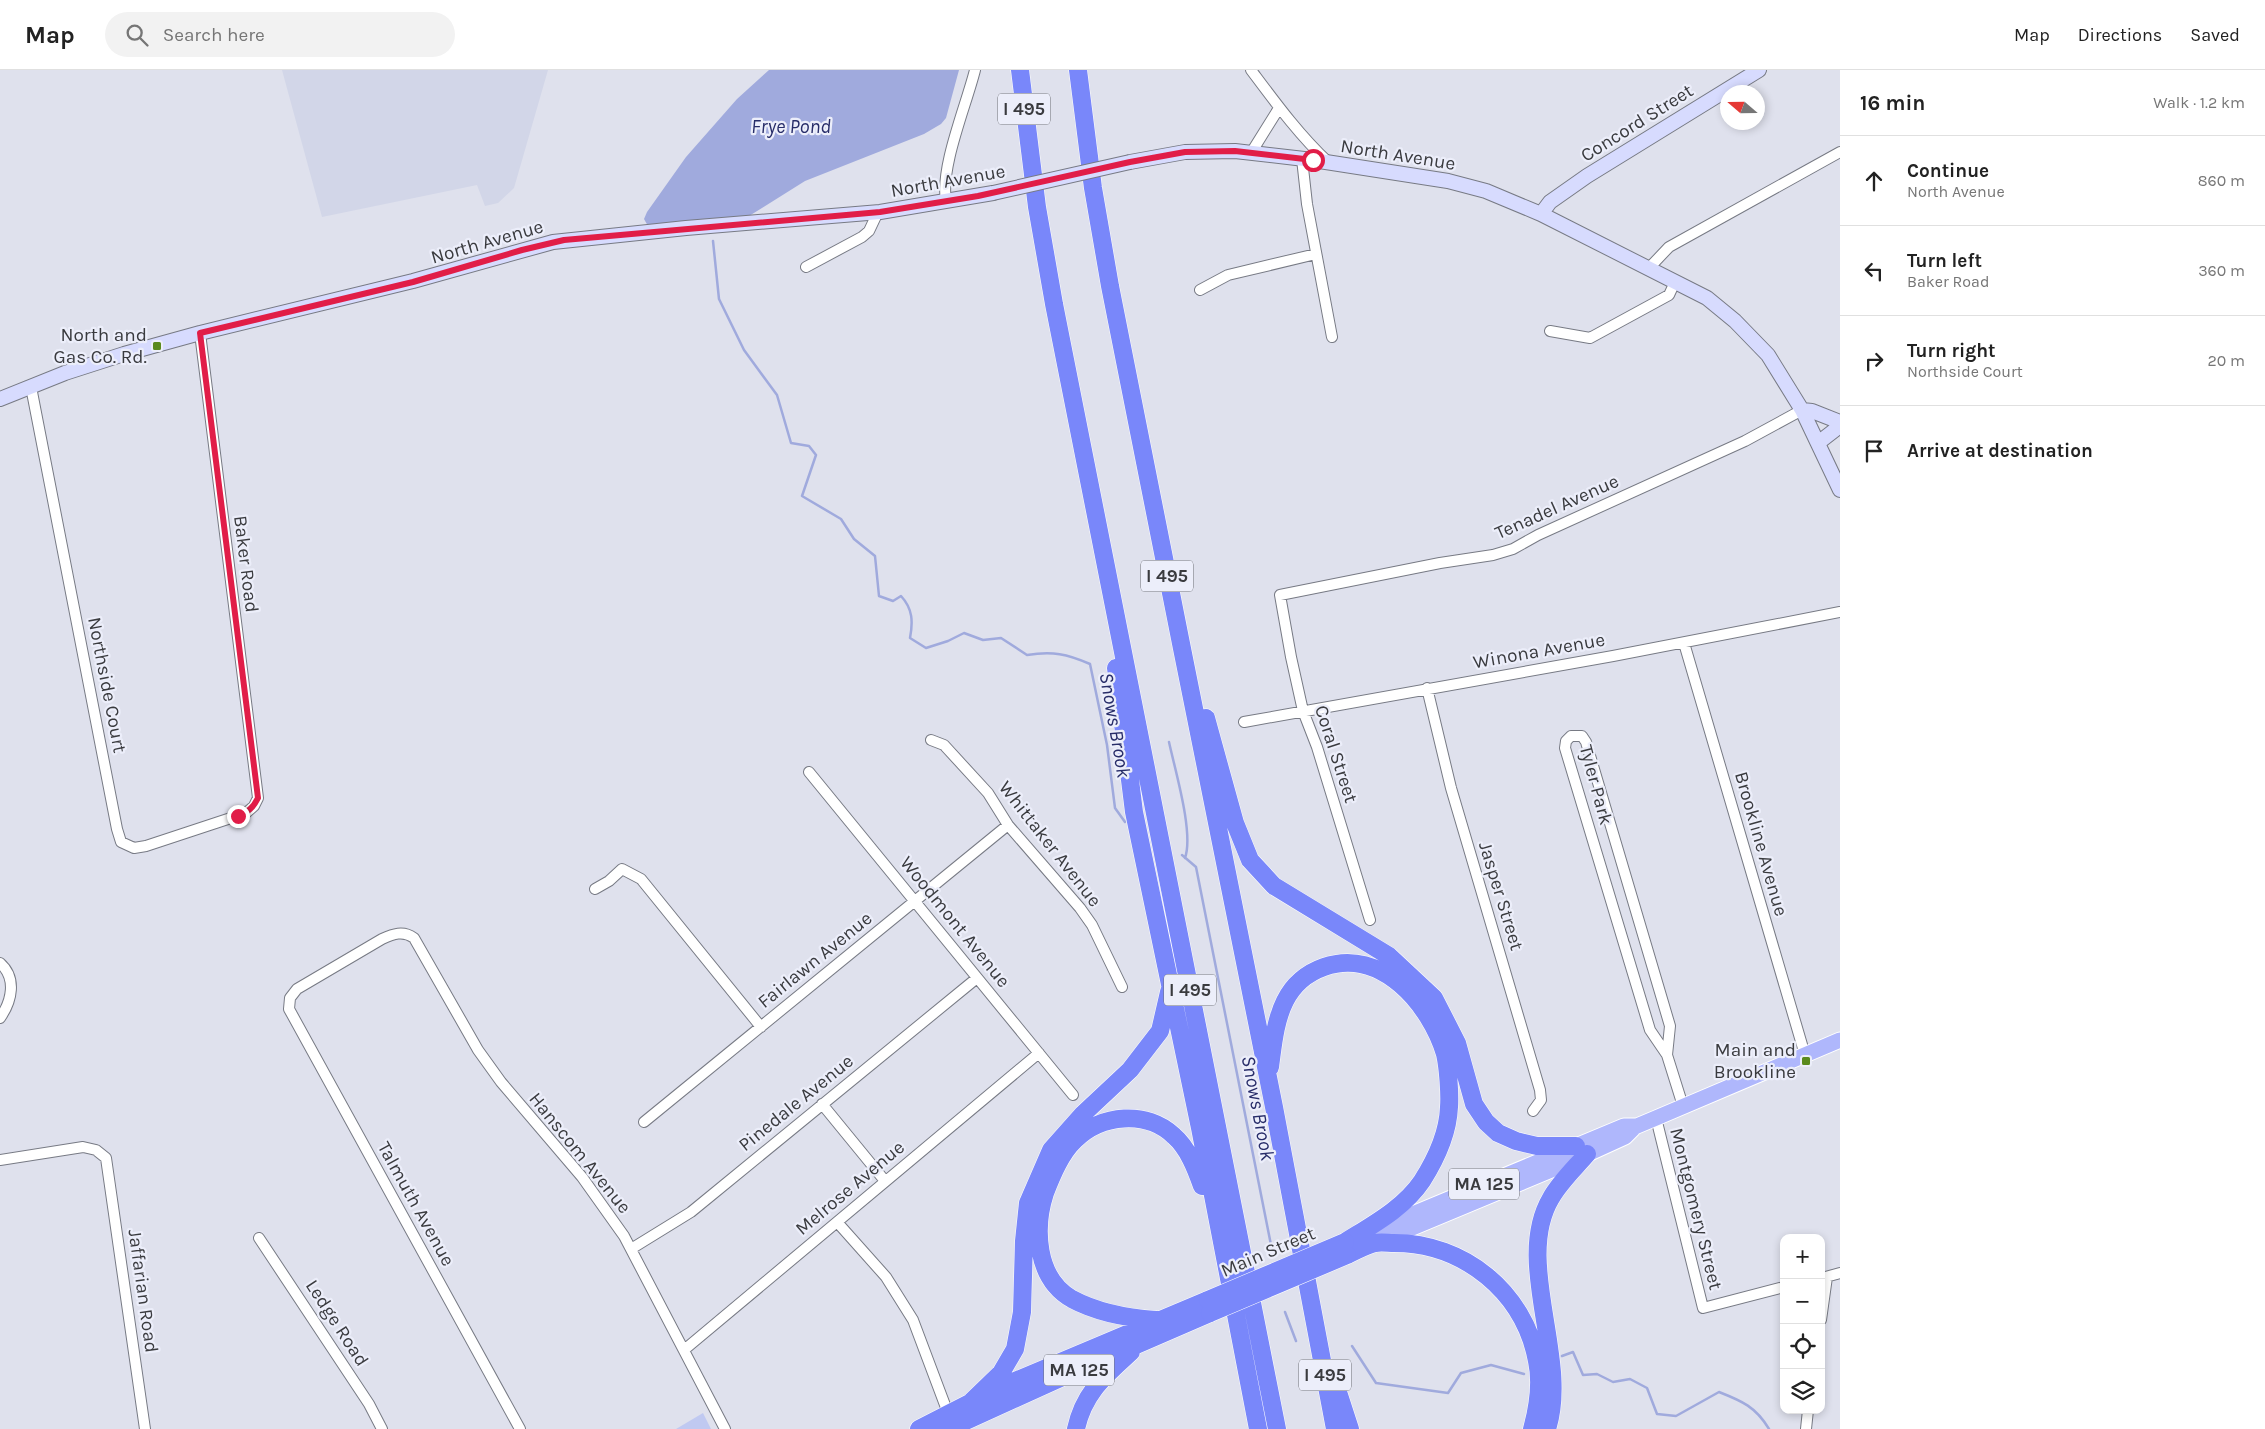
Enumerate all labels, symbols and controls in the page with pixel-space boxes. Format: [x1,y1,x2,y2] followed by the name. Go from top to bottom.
[105,12,455,57] search box
[25,21,75,49] text: Map
[123,21,151,49] icon: search
[163,24,265,46] text: Search here
[2014,24,2050,46] text: Map
[2078,24,2162,46] text: Directions
[2190,24,2240,46] text: Saved
[1577,80,1697,166] street label: Concord Street
[1720,85,1765,130] north arrow
[1860,91,1925,115] text: 16 min
[998,93,1050,124] road number: I 495
[2153,93,2245,112] text: Walk · 1.2 km
[751,115,831,138] water label: Frye Pond
[1339,135,1457,175] street label: North Avenue
[1302,149,1325,172] route start
[889,160,1007,202] street label: North Avenue
[1907,160,1989,182] text: Continue
[1860,167,1888,195] icon: ahead
[2198,171,2245,190] text: 860 m
[1907,182,2005,201] text: North Avenue
[428,215,546,269] street label: North Avenue
[1907,250,1982,272] text: Turn left
[1860,257,1888,285] icon: left
[2198,261,2245,280] text: 360 m
[1907,272,1989,291] text: Baker Road
[54,324,147,368] place label: North and Gas Co. Rd.
[151,340,163,352] marker: North and Gas Co. Rd.
[1907,340,1996,362] text: Turn right
[1860,347,1888,375] icon: right
[2207,351,2245,370] text: 20 m
[1907,362,2023,381] text: Northside Court
[1860,437,1888,465] icon: arrive
[1907,440,2093,462] text: Arrive at destination
[1492,470,1622,544] street label: Tenadel Avenue
[229,514,263,614] street label: Baker Road
[1141,561,1193,592] road number: I 495
[83,615,131,755] street label: Northside Court
[1471,629,1607,673] street label: Winona Avenue
[1094,671,1136,780] water label: Snows Brook
[1310,702,1362,806] street label: Coral Street
[1575,743,1617,828] street label: Tyler Park
[1730,769,1792,919] street label: Brookline Avenue
[994,777,1106,911] street label: Whittaker Avenue
[227,805,250,828] route end
[1474,839,1528,953] street label: Jasper Street
[895,852,1015,992] street label: Woodmont Avenue
[753,907,877,1013] street label: Fairlawn Avenue
[1164,974,1216,1006] road number: I 495
[1714,1039,1796,1083] place label: Main and Brookline
[734,1050,858,1156] street label: Pinedale Avenue
[1237,1054,1280,1163] water label: Snows Brook
[1800,1055,1812,1067] marker: Main and Brookline
[524,1088,636,1218] street label: Hanscom Avenue
[1665,1126,1727,1292] street label: Montgomery Street
[791,1136,909,1240] street label: Melrose Avenue
[373,1138,459,1270] street label: Talmuth Avenue
[1449,1168,1519,1200] road number: MA 125
[1218,1222,1318,1282] street label: Main Street
[123,1228,163,1354] street label: Jaffarian Road
[1780,1234,1825,1414] map controls
[1780,1234,1825,1279] button: +
[301,1276,373,1370] street label: Ledge Road
[1780,1279,1825,1324] button: −
[1780,1324,1825,1369] button: locate
[1044,1354,1114,1386] road number: MA 125
[1299,1360,1351,1390] road number: I 495
[1780,1369,1825,1414] button: layers

